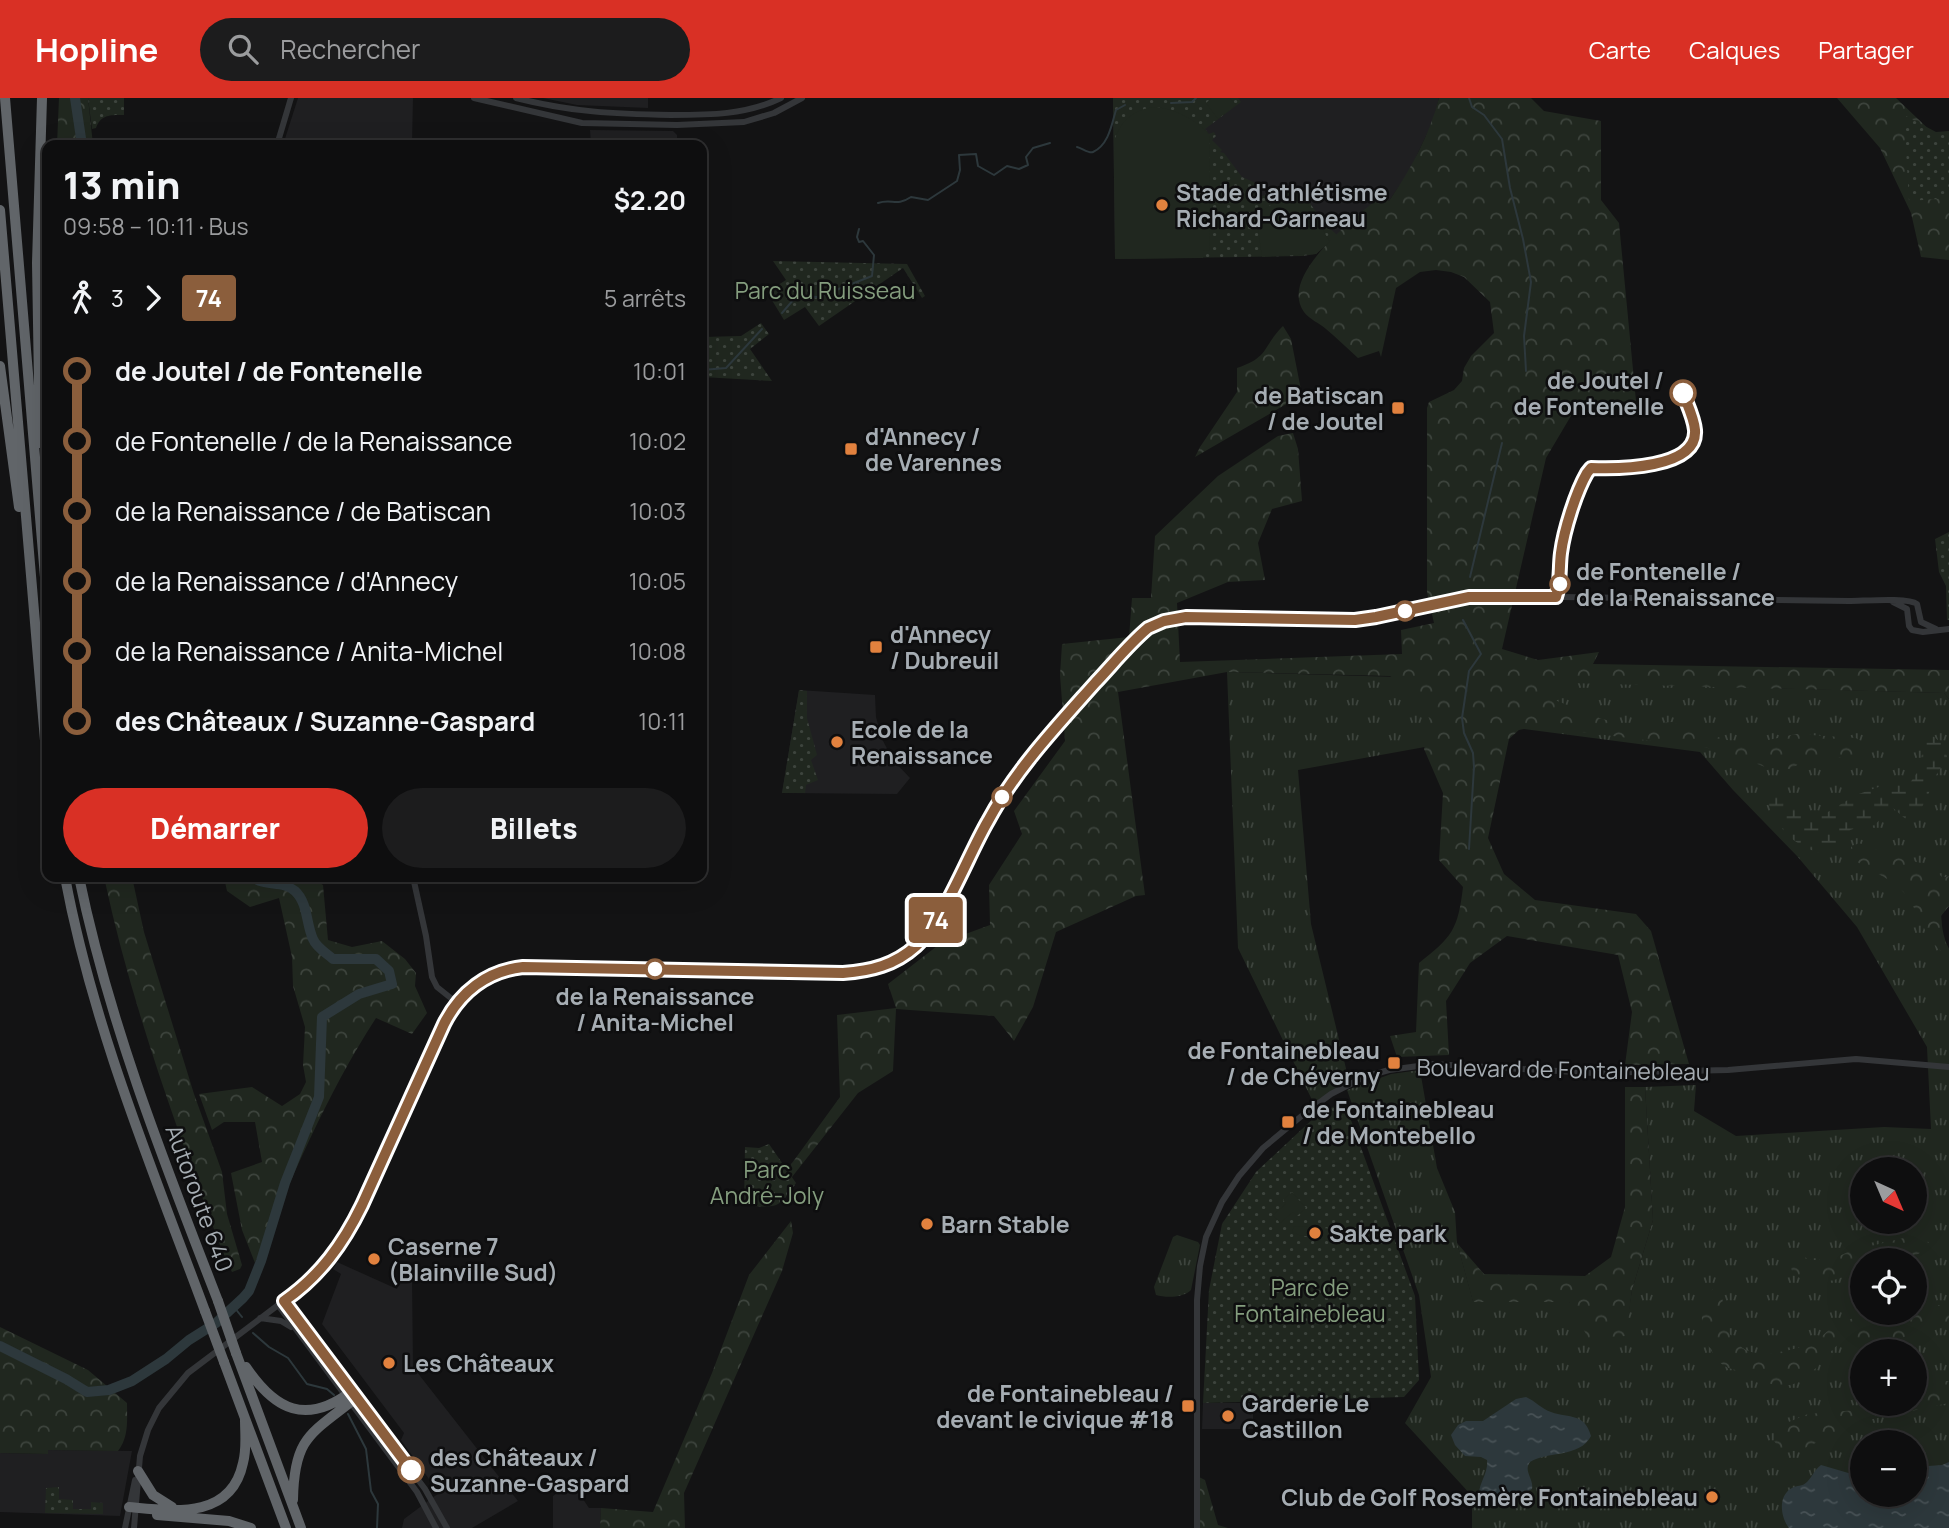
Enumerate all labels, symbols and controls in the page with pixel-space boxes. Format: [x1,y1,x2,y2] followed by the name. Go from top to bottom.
[200,18,690,81] search box
[35,27,158,72] text: Hopline
[224,30,262,68] icon: search
[280,31,420,67] text: Rechercher
[1589,33,1651,66] text: Carte
[1689,33,1780,66] text: Calques
[1818,33,1914,66] text: Partager
[63,158,181,210] text: 13 min
[1176,176,1388,234] place label: Stade d'athlétisme Richard-Garneau
[614,182,686,218] text: $2.20
[1154,197,1170,213] marker: Stade d'athlétisme Richard-Garneau
[63,210,249,242] text: 09:58 – 10:11 · Bus
[735,274,915,306] park label: Parc du Ruisseau
[63,279,101,317] icon: walk
[134,279,172,317] icon: forward
[196,281,222,314] text: 74
[111,282,124,314] text: 3
[604,282,686,314] text: 5 arrêts
[115,353,423,389] text: de Joutel / de Fontenelle
[633,355,686,387] text: 10:01
[1513,364,1664,422] place label: de Joutel / de Fontenelle
[1254,379,1384,437] place label: de Batiscan / de Joutel
[1670,380,1696,406] marker: de Joutel / de Fontenelle
[1390,400,1406,416] marker: de Batiscan / de Joutel
[865,420,1002,478] place label: d'Annecy / de Varennes
[115,423,512,459] text: de Fontenelle / de la Renaissance
[629,425,686,457] text: 10:02
[843,441,859,457] marker: d'Annecy / de Varennes
[115,493,491,529] text: de la Renaissance / de Batiscan
[629,495,686,527] text: 10:03
[1576,555,1775,613] place label: de Fontenelle / de la Renaissance
[115,563,458,599] text: de la Renaissance / d'Annecy
[629,565,686,597] text: 10:05
[1550,574,1570,594] marker: de Fontenelle / de la Renaissance
[1395,601,1415,621] unlabelled marker
[890,618,999,676] place label: d'Annecy / Dubreuil
[115,633,503,669] text: de la Renaissance / Anita-Michel
[629,635,686,667] text: 10:08
[868,639,884,655] marker: d'Annecy / Dubreuil
[115,703,535,739] text: des Châteaux / Suzanne-Gaspard
[638,705,686,737] text: 10:11
[851,713,993,771] place label: Ecole de la Renaissance
[829,734,845,750] marker: Ecole de la Renaissance
[992,787,1012,807] unlabelled marker
[63,788,368,868] button: Démarrer
[382,788,686,868] button: Billets
[904,897,968,943] line badge: 74
[923,903,949,936] text: 74
[645,959,665,979] marker: de la Renaissance / Anita-Michel
[556,980,755,1038] place label: de la Renaissance / Anita-Michel
[1187,1034,1380,1092] place label: de Fontainebleau / de Chéverny
[1416,1050,1710,1088] street label: Boulevard de Fontainebleau
[1386,1055,1402,1071] marker: de Fontainebleau / de Chéverny
[1302,1093,1495,1151] place label: de Fontainebleau / de Montebello
[1280,1114,1296,1130] marker: de Fontainebleau / de Montebello
[159,1120,241,1276] street label: Autoroute 640
[710,1153,824,1211] park label: Parc André-Joly
[1850,1157,1927,1234] north arrow
[1850,1157,1927,1507] map controls
[941,1208,1070,1240] place label: Barn Stable
[919,1216,935,1232] marker: Barn Stable
[1329,1217,1447,1249] place label: Sakte park
[1307,1225,1323,1241] marker: Sakte park
[388,1230,558,1288] place label: Caserne 7 (Blainville Sud)
[1850,1248,1927,1325] button: locate
[366,1251,382,1267] marker: Caserne 7 (Blainville Sud)
[1234,1271,1386,1329] park label: Parc de Fontainebleau
[1850,1339,1927,1416] button: +
[403,1347,554,1379] place label: Les Châteaux
[381,1355,397,1371] marker: Les Châteaux
[936,1377,1174,1435] place label: de Fontainebleau / devant le civique #18
[1242,1387,1369,1445] place label: Garderie Le Castillon
[1180,1398,1196,1414] marker: de Fontainebleau / devant le civique #18
[1220,1408,1236,1424] marker: Garderie Le Castillon
[1850,1430,1927,1507] button: −
[430,1441,630,1499] place label: des Châteaux / Suzanne-Gaspard
[398,1457,424,1483] marker: des Châteaux / Suzanne-Gaspard
[1281,1481,1698,1513] place label: Club de Golf Rosemère Fontainebleau
[1704,1489,1720,1505] marker: Club de Golf Rosemère Fontainebleau

